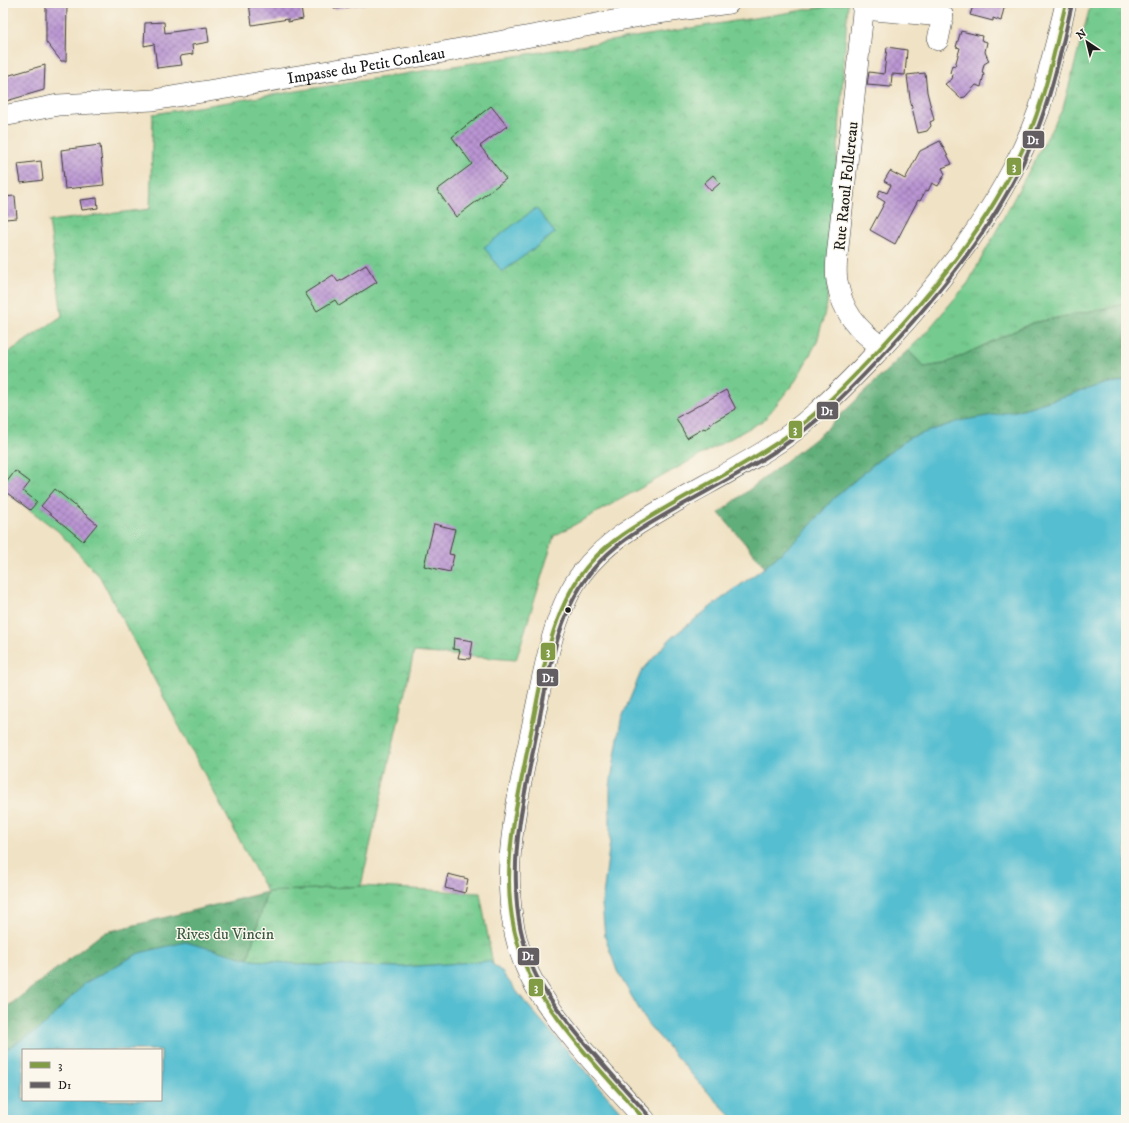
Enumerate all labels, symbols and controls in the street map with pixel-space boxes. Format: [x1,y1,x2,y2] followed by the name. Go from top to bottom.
[1067,22,1107,62] north arrow
[1074,26,1090,43] text: N
[286,43,447,89] street label: Impasse du Petit Conleau
[829,120,863,252] street label: Rue Raoul Follereau
[1022,130,1045,149] line badge: D1
[1027,134,1039,148] text: D1
[1006,157,1022,176] line badge: 3
[1012,160,1016,174] text: 3
[816,401,839,420] line badge: D1
[821,405,833,419] text: D1
[788,420,803,439] line badge: 3
[793,423,797,437] text: 3
[563,605,573,615] unlabelled marker
[540,642,556,661] line badge: 3
[546,645,550,659] text: 3
[536,668,559,687] line badge: D1
[542,672,554,686] text: D1
[176,924,275,944] park label: Rives du Vincin
[517,947,540,966] line badge: D1
[522,950,534,964] text: D1
[528,978,544,997] line badge: 3
[534,981,538,995] text: 3
[22,1049,162,1101] legend
[58,1058,62,1073] text: 3
[58,1078,71,1093] text: D1

